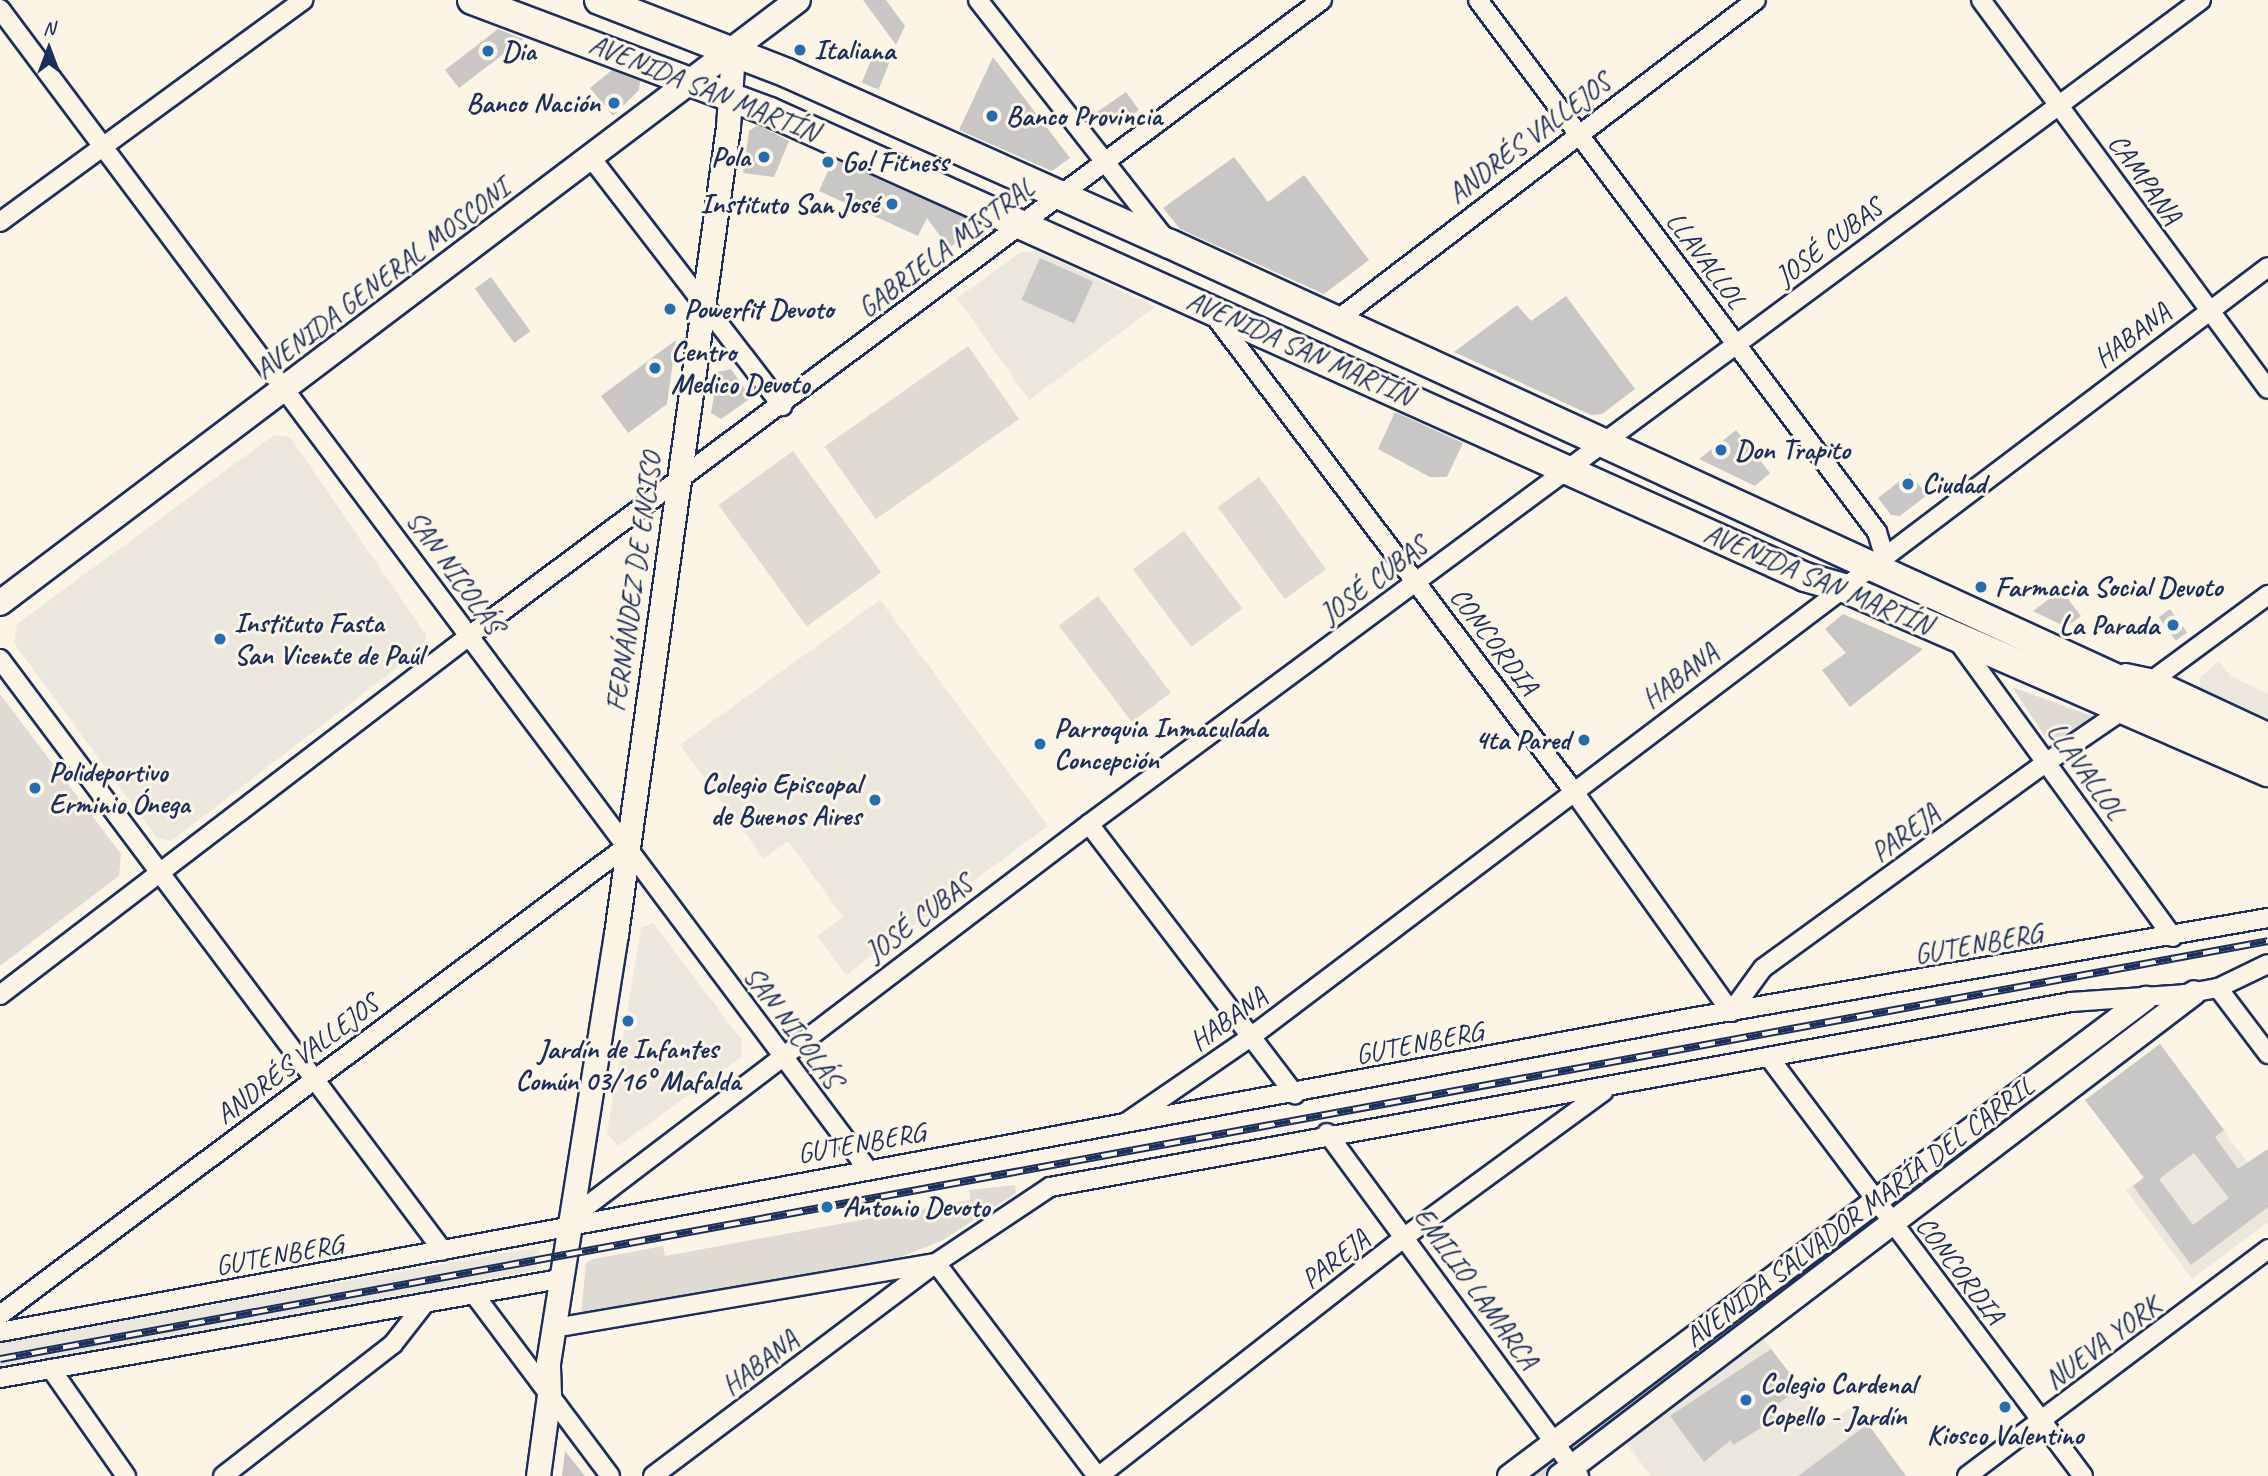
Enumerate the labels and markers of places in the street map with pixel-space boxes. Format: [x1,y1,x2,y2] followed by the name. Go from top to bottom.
[814,33,895,67] place label: Italiana
[502,34,536,68] place label: Dia
[792,42,808,58] marker: Italiana
[480,43,496,59] marker: Dia
[465,86,600,120] place label: Banco Nación
[606,95,622,111] marker: Banco Nación
[1006,99,1162,133] place label: Banco Provincia
[984,108,1000,124] marker: Banco Provincia
[711,140,750,174] place label: Pola
[842,145,949,179] place label: Go! Fitness
[756,149,772,165] marker: Pola
[820,154,836,170] marker: Go! Fitness
[700,187,878,221] place label: Instituto San José
[884,196,900,212] marker: Instituto San José
[684,292,834,326] place label: Powerfit Devoto
[662,301,678,317] marker: Powerfit Devoto
[671,335,809,401] place label: Centro Medico Devoto
[645,358,665,378] marker: Centro Medico Devoto
[1735,433,1850,467] place label: Don Trapito
[1713,442,1729,458] marker: Don Trapito
[1922,467,1985,501] place label: Ciudad
[1900,476,1916,492] marker: Ciudad
[1995,570,2222,604] place label: Farmacia Social Devoto
[1973,579,1989,595] marker: Farmacia Social Devoto
[234,606,424,672] place label: Instituto Fasta San Vicente de Paúl
[2059,608,2159,642] place label: La Parada
[2165,617,2181,633] marker: La Parada
[212,631,228,647] marker: Instituto Fasta San Vicente de Paúl
[1054,711,1269,777] place label: Parroquia Inmaculada Concepción
[1474,723,1570,757] place label: 4ta Pared
[1576,732,1592,748] marker: 4ta Pared
[1032,736,1048,752] marker: Parroquia Inmaculada Concepción
[49,755,190,821] place label: Polideportivo Erminio Ónega
[702,767,861,833] place label: Colegio Episcopal de Buenos Aires
[27,780,43,796] marker: Polideportivo Erminio Ónega
[867,792,883,808] marker: Colegio Episcopal de Buenos Aires
[620,1013,636,1029] marker: Jardín de Infantes Común 03/16° Mafalda
[515,1032,741,1098] place label: Jardín de Infantes Común 03/16° Mafalda
[843,1190,989,1224] place label: Antonio Devoto
[817,1197,837,1217] marker: Antonio Devoto
[1760,1367,1917,1433] place label: Colegio Cardenal Copello - Jardín
[1738,1392,1754,1408] marker: Colegio Cardenal Copello - Jardín
[1997,1399,2013,1415] marker: Kiosco Valentino
[1927,1418,2083,1452] place label: Kiosco Valentino

